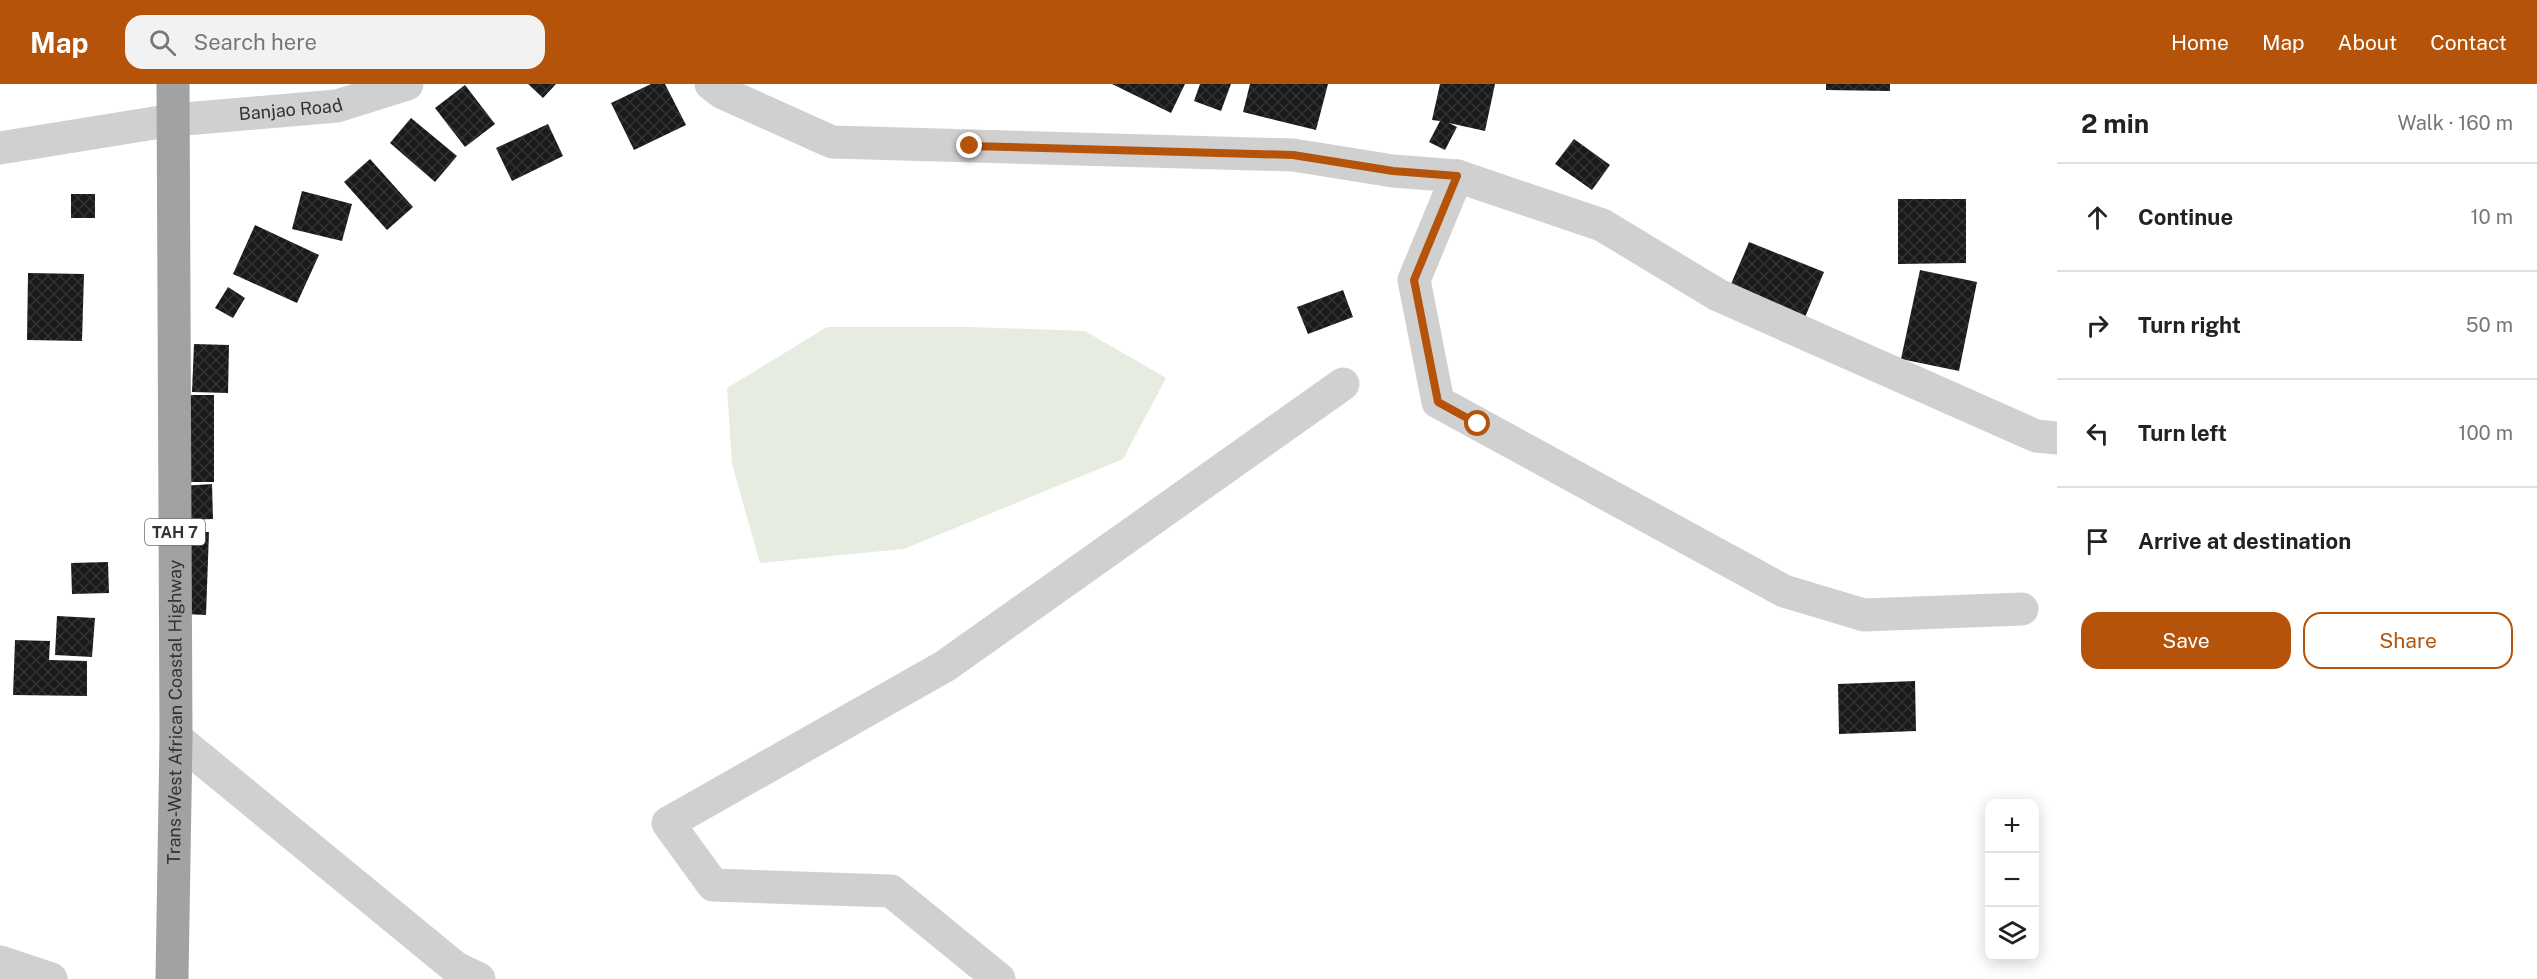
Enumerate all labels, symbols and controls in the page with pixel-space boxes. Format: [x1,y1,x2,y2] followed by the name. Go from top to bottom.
[125,15,545,69] search box
[30,26,89,59] text: Map
[146,26,179,59] icon: search
[194,29,317,55] text: Search here
[2171,30,2229,55] text: Home
[2262,30,2305,55] text: Map
[2338,30,2397,55] text: About
[2430,30,2507,55] text: Contact
[238,94,345,124] street label: Banjao Road
[2081,108,2149,139] text: 2 min
[2398,111,2513,135] text: Walk · 160 m
[956,132,982,158] route end
[2081,201,2114,234] icon: ahead
[2138,204,2233,230] text: Continue
[2470,205,2513,229] text: 10 m
[2081,309,2114,342] icon: right
[2138,312,2241,338] text: Turn right
[2466,313,2513,337] text: 50 m
[1464,410,1490,436] route start
[2081,417,2114,450] icon: left
[2138,420,2227,446] text: Turn left
[2458,421,2513,445] text: 100 m
[145,519,205,545] road number: TAH 7
[2081,525,2114,558] icon: arrive
[2138,528,2351,554] text: Arrive at destination
[163,559,186,864] street label: Trans-West African Coastal Highway
[2081,612,2291,669] button: Save
[2303,612,2513,669] button: Share
[1985,799,2039,961] map controls
[1985,799,2039,853] button: +
[1985,853,2039,907] button: −
[1985,907,2039,961] button: layers

